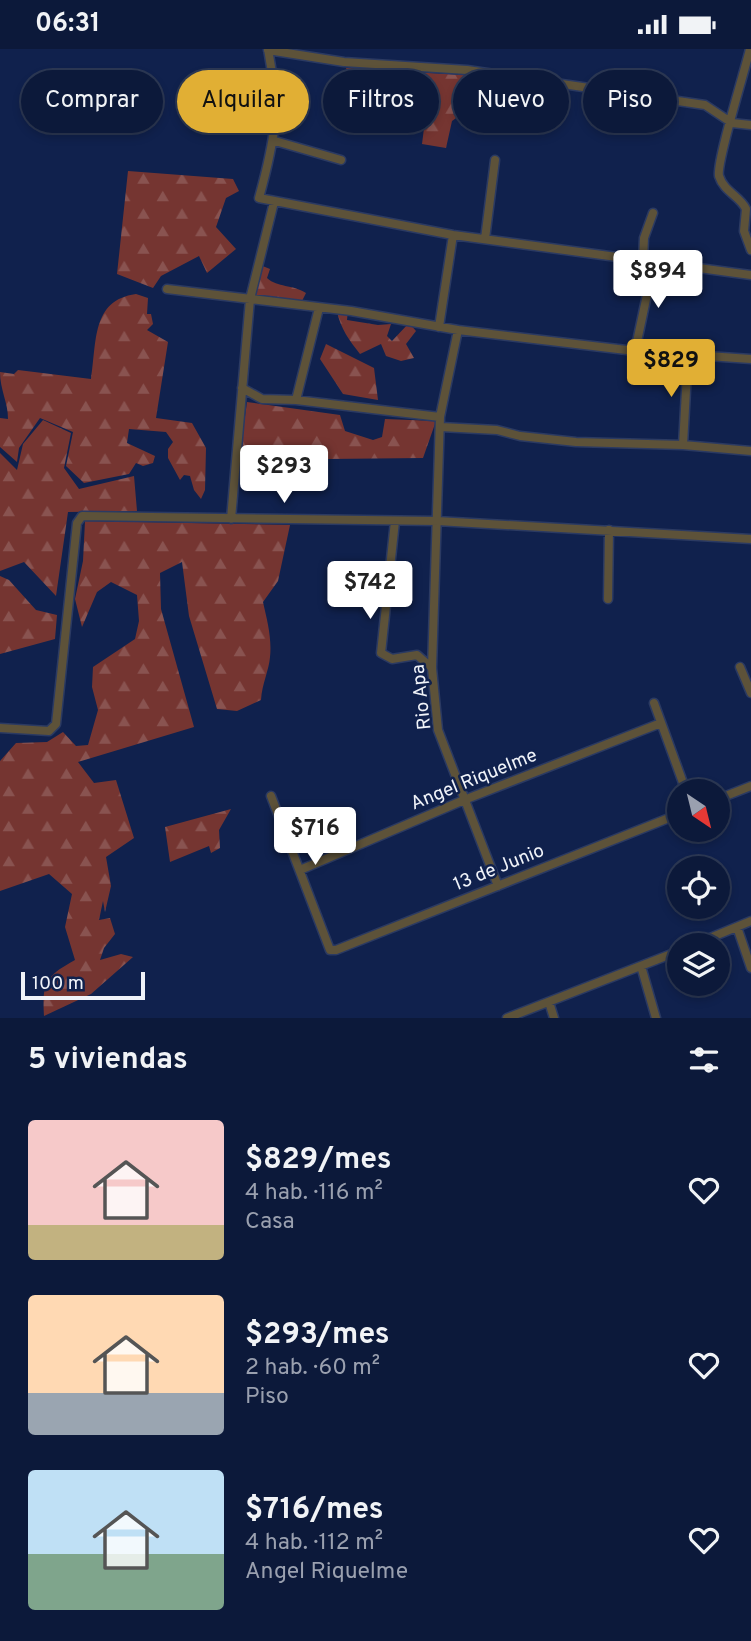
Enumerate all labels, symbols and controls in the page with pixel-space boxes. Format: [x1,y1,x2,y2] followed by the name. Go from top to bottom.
[35,8,100,41] text: 06:31
[21,70,163,133] chip: Comprar
[177,70,309,133] chip: Alquilar
[323,70,439,133] chip: Filtros
[453,70,569,133] chip: Nuevo
[583,70,677,133] chip: Piso
[617,251,699,310] pin: $894
[629,258,687,287] text: $894
[630,339,712,399] pin: $829
[643,347,699,376] text: $829
[243,445,325,505] pin: $293
[256,453,312,482] text: $293
[329,561,411,621] pin: $742
[343,569,397,598] text: $742
[407,663,437,731] street label: Rio Apa
[407,744,541,816] street label: Angel Riquelme
[667,779,730,842] north arrow
[667,779,730,996] map controls
[274,807,356,867] pin: $716
[290,815,340,844] text: $716
[450,839,548,897] street label: 13 de Junio
[667,856,730,919] button: locate
[667,933,730,996] button: layers
[21,969,145,1001] scale bar
[32,972,84,996] text: 100 m
[685,1041,723,1079] icon: filters
[28,1042,188,1079] text: 5 viviendas
[245,1142,392,1179] text: $829/mes
[84,1148,168,1232] icon: home
[685,1171,723,1209] icon: heart
[245,1179,383,1208] text: 4 hab. · 116 m²
[245,1208,295,1237] text: Casa
[245,1317,390,1354] text: $293/mes
[84,1323,168,1407] icon: home
[685,1346,723,1384] icon: heart
[245,1354,380,1383] text: 2 hab. · 60 m²
[245,1383,289,1412] text: Piso
[245,1492,384,1529] text: $716/mes
[84,1498,168,1582] icon: home
[685,1521,723,1559] icon: heart
[245,1529,383,1558] text: 4 hab. · 112 m²
[245,1558,408,1587] text: Angel Riquelme

